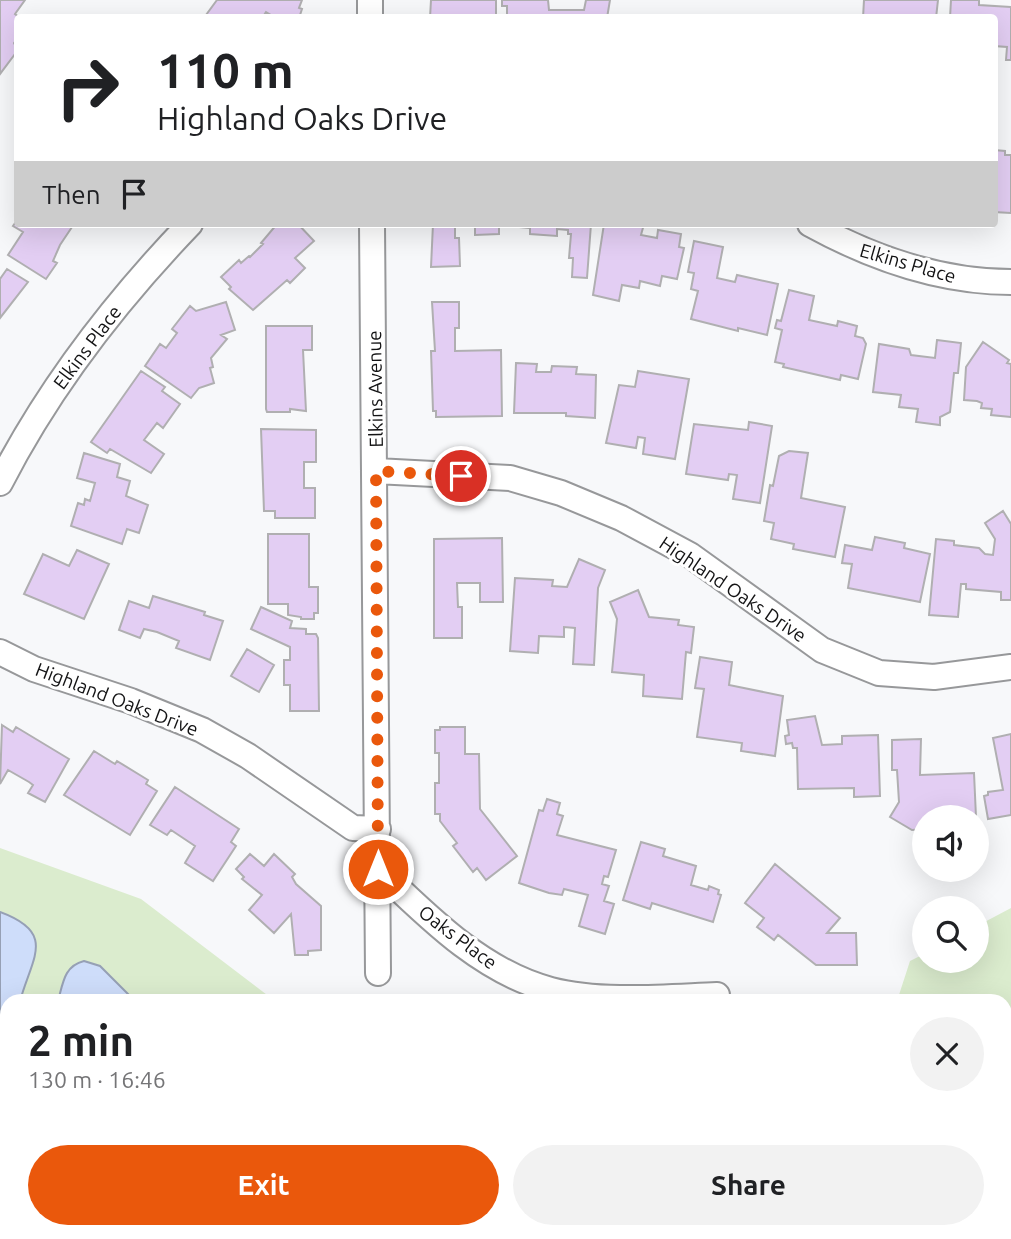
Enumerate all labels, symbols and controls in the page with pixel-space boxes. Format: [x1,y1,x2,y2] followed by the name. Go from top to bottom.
[42,42,133,133] icon: right
[157,42,294,97] text: 110 m
[157,100,447,136] text: Highland Oaks Drive
[115,175,153,213] icon: arrive
[42,180,101,209] text: Then
[858,239,958,287] street label: Elkins Place
[49,301,125,393] street label: Elkins Place
[363,330,387,448] street label: Elkins Avenue
[431,446,491,506] pin
[442,457,480,495] icon: arrive
[655,532,811,646] street label: Highland Oaks Drive
[33,658,201,740] street label: Highland Oaks Drive
[912,805,989,973] map controls
[912,805,989,882] button: sound
[341,832,415,906] position arrow
[912,896,989,973] button: search
[415,900,501,974] street label: Oaks Place
[28,1017,134,1064] text: 2 min
[910,1017,984,1091] button: close
[28,1067,166,1092] text: 130 m · 16:46
[28,1145,499,1225] button: Exit
[513,1145,984,1225] button: Share

